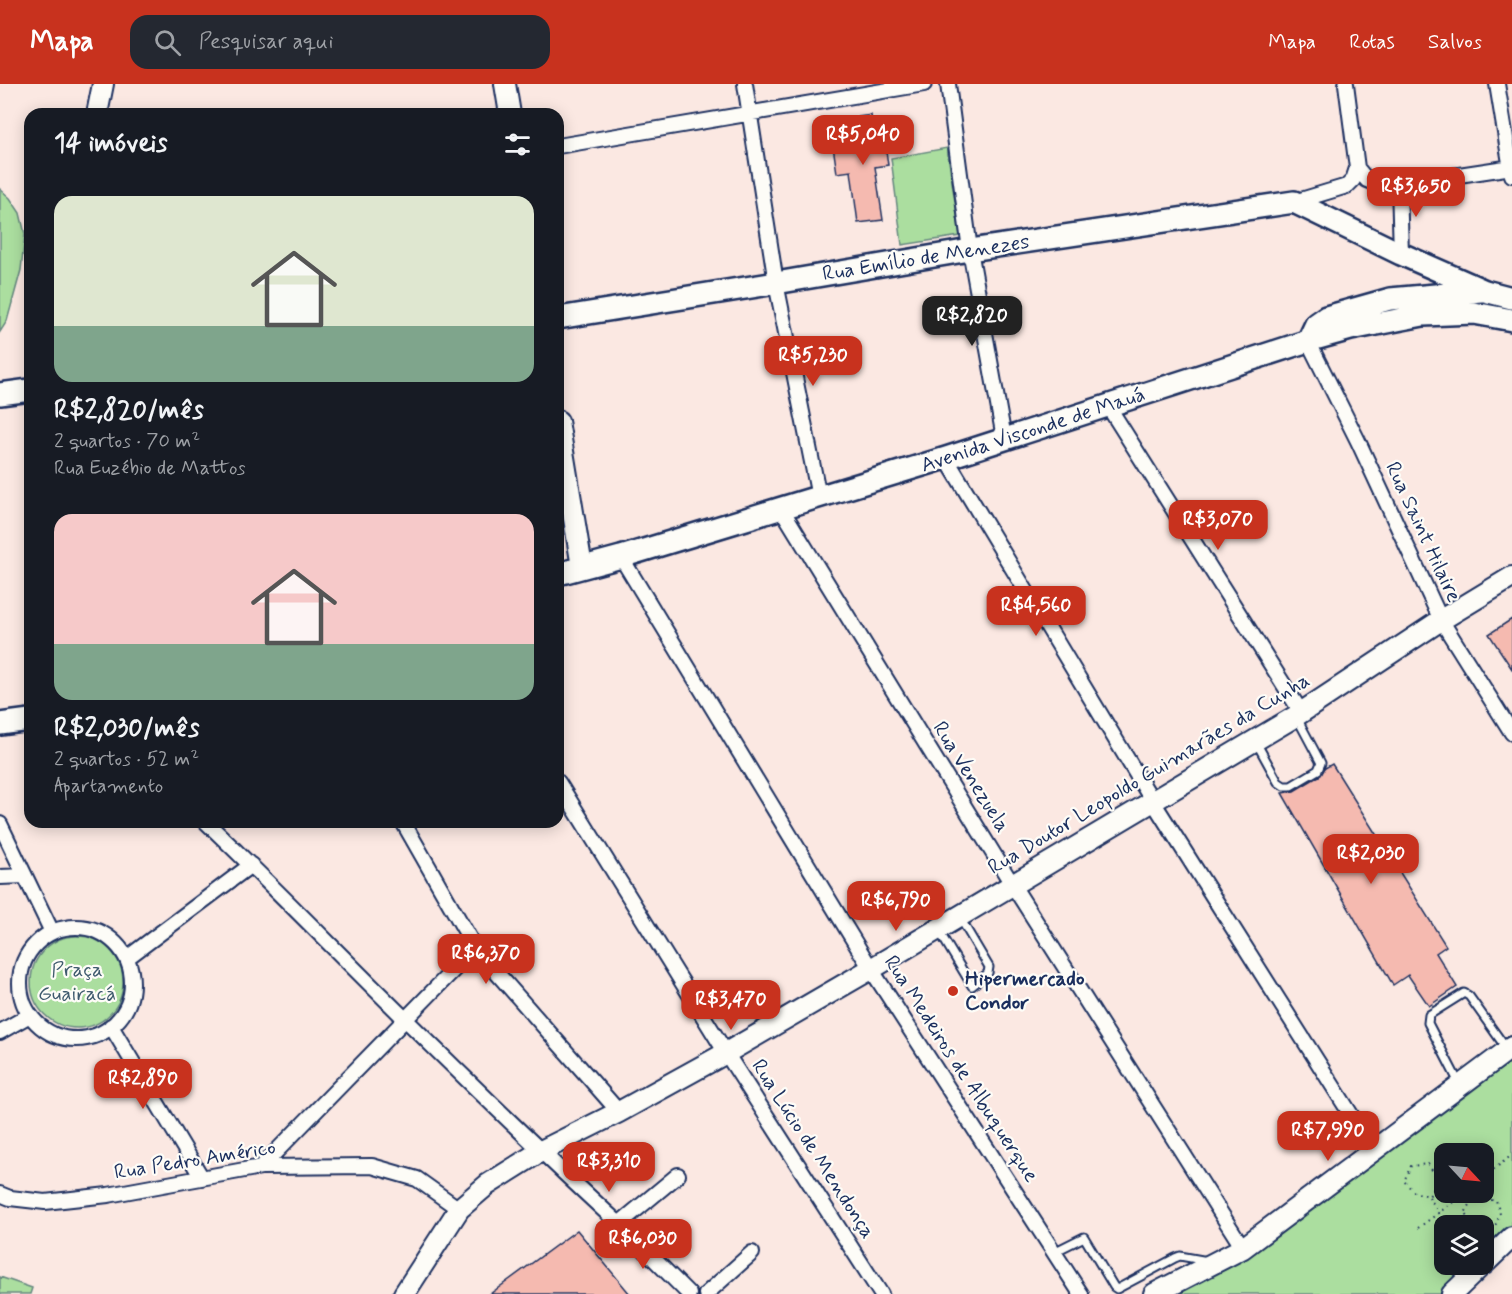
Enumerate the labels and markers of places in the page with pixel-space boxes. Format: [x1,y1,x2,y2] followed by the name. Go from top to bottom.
[808,115,918,166] pin: R$5,040
[1361,167,1471,218] pin: R$3,650
[917,296,1027,347] pin: R$2,820
[758,336,868,387] pin: R$5,230
[1163,500,1273,551] pin: R$3,070
[981,586,1091,637] pin: R$4,560
[1316,834,1426,885] pin: R$2,030
[841,881,951,932] pin: R$6,790
[431,934,541,985] pin: R$6,370
[965,965,1085,1017] place label: Hipermercado Condor
[676,980,786,1031] pin: R$3,470
[946,984,960,998] marker: Hipermercado Condor
[88,1059,198,1110] pin: R$2,890
[1273,1111,1383,1162] pin: R$7,990
[554,1142,664,1193] pin: R$3,310
[588,1219,698,1270] pin: R$6,030

